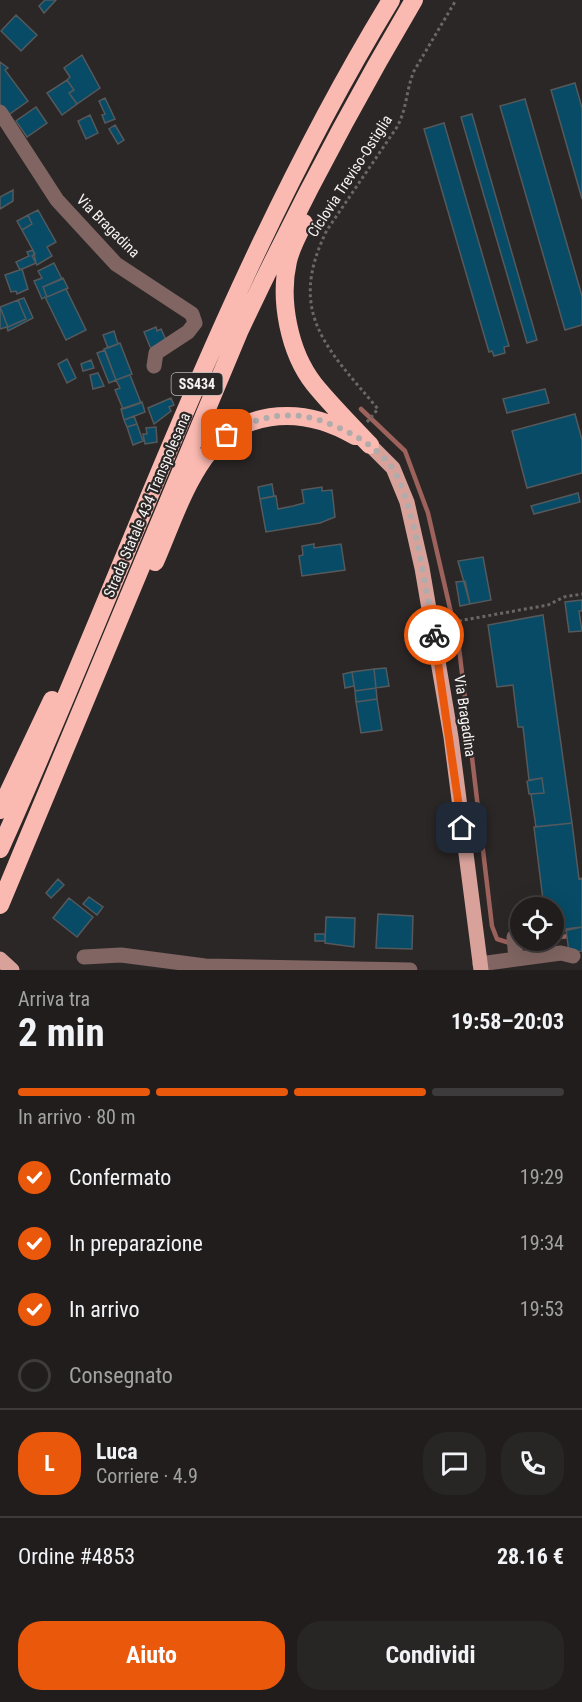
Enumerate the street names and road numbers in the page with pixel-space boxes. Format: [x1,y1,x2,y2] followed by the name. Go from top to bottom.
[304,112,396,240] street label: Ciclovia Treviso-Ostiglia
[73,191,143,261] street label: Via Bragadina
[172,373,222,395] road number: SS434
[100,410,194,600] street label: Strada Statale 434 Transpolesana
[450,674,480,758] street label: Via Bragadina

